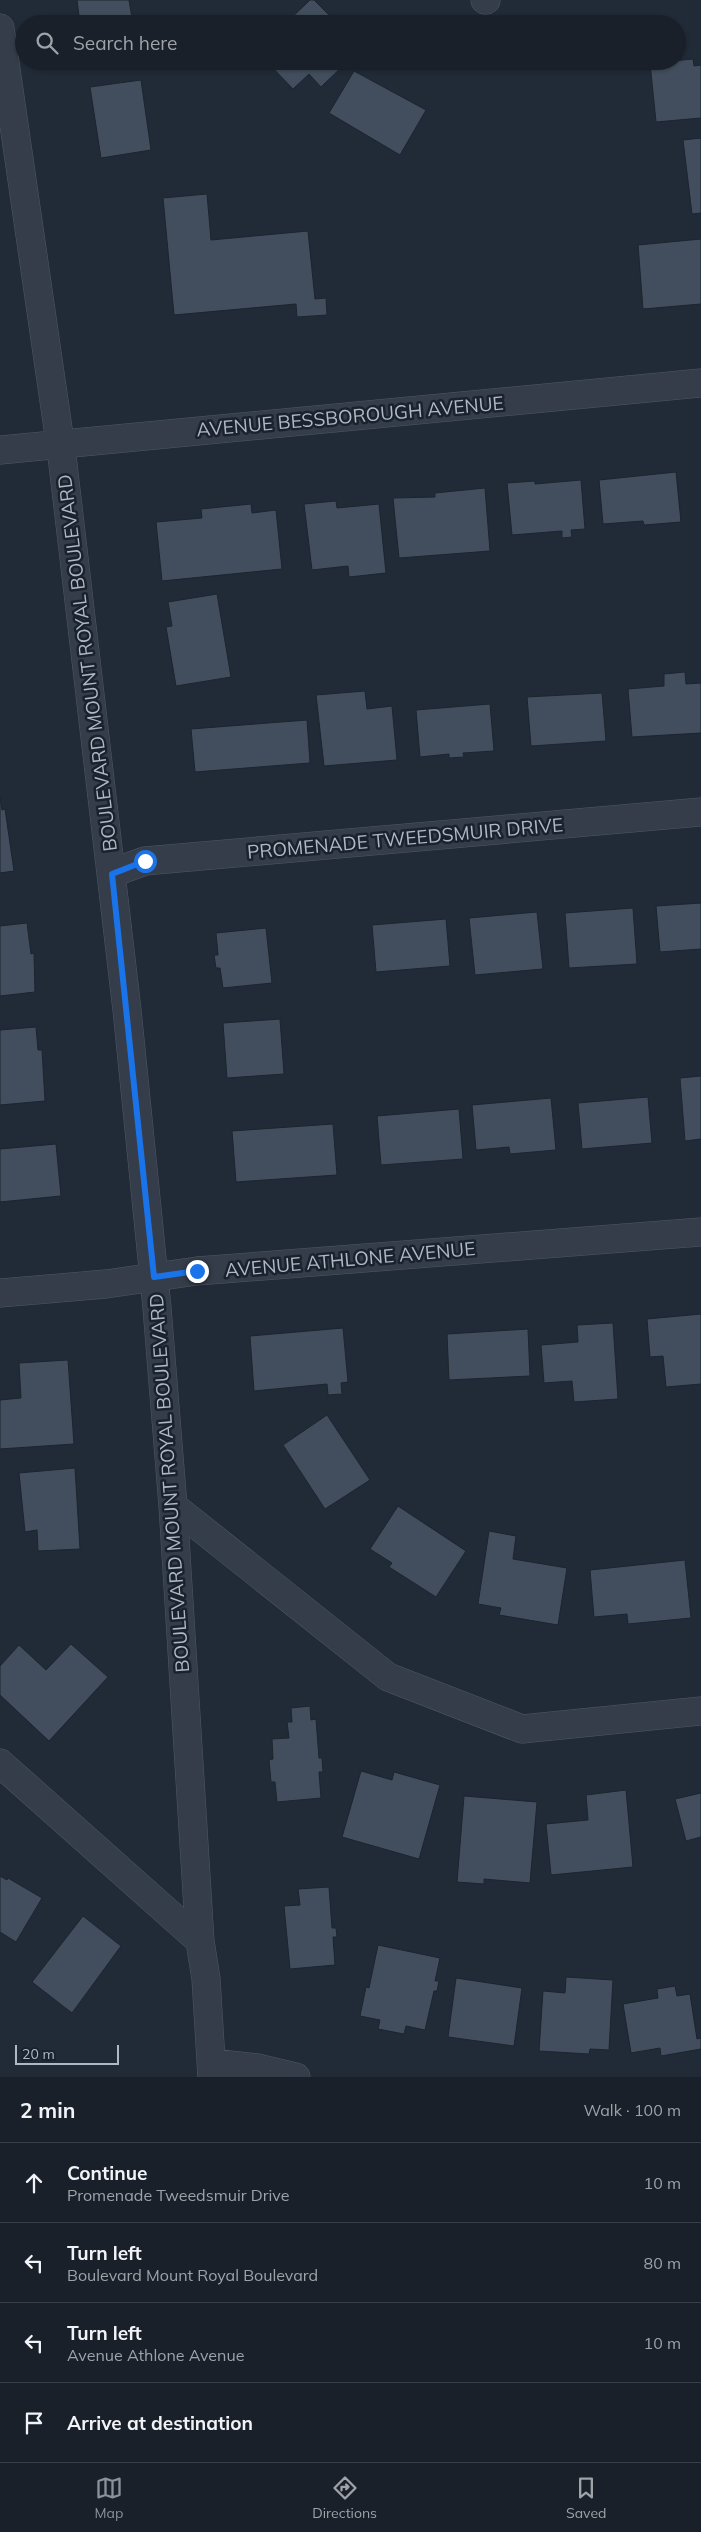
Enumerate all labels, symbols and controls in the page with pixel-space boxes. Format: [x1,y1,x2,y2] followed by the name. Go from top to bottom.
[15,15,686,70] search box
[33,29,61,57] icon: search
[73,31,177,55] text: Search here
[195,391,505,441] street label: AVENUE BESSBOROUGH AVENUE
[52,473,122,853] street label: BOULEVARD MOUNT ROYAL BOULEVARD
[246,812,564,864] street label: PROMENADE TWEEDSMUIR DRIVE
[134,850,157,873] route start
[224,1236,476,1282] street label: AVENUE ATHLONE AVENUE
[186,1260,209,1283] route end
[144,1293,194,1673] street label: BOULEVARD MOUNT ROYAL BOULEVARD
[15,2042,119,2065] scale bar
[22,2045,55,2063] text: 20 m
[20,2097,75,2123] text: 2 min
[583,2100,681,2120] text: Walk · 100 m
[67,2161,147,2185] text: Continue
[20,2169,48,2197] icon: ahead
[644,2173,681,2193] text: 10 m
[67,2185,289,2205] text: Promenade Tweedsmuir Drive
[67,2241,142,2265] text: Turn left
[20,2249,48,2277] icon: left
[644,2253,681,2273] text: 80 m
[67,2265,318,2285] text: Boulevard Mount Royal Boulevard
[67,2321,142,2345] text: Turn left
[20,2329,48,2357] icon: left
[644,2333,681,2353] text: 10 m
[67,2345,244,2365] text: Avenue Athlone Avenue
[20,2409,48,2437] icon: arrive
[67,2411,253,2435] text: Arrive at destination
[95,2474,123,2522] tab: Map
[312,2474,377,2522] tab: Directions
[566,2474,606,2522] tab: Saved

